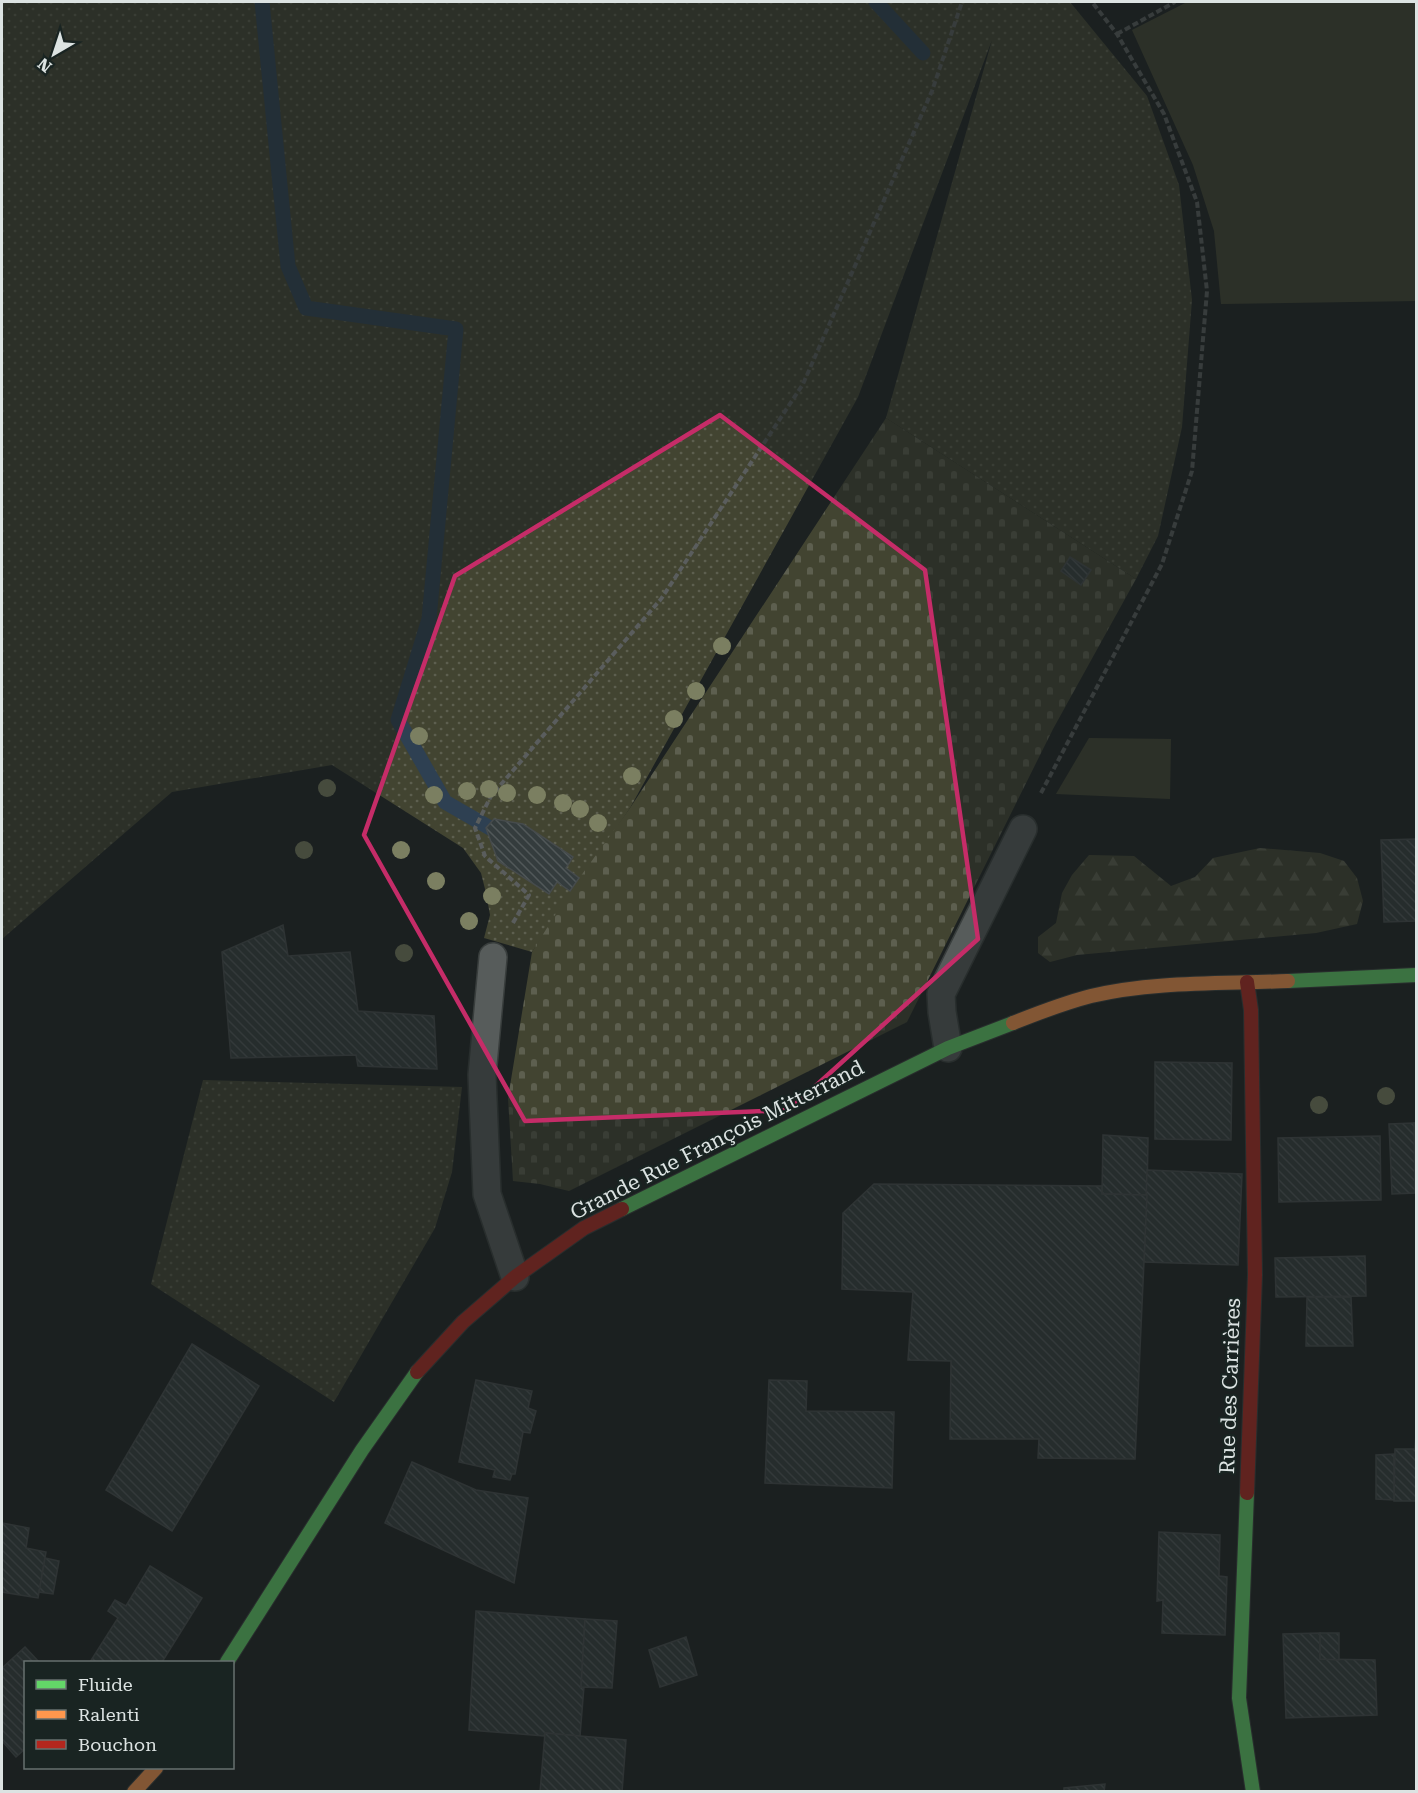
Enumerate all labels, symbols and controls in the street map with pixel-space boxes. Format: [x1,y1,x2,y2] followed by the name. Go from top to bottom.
[24,24,84,84] north arrow
[34,54,56,77] text: N
[566,1055,868,1225] street label: Grande Rue François Mitterrand
[1215,1297,1245,1474] street label: Rue des Carrières
[24,1661,234,1769] legend
[78,1674,133,1695] text: Fluide
[78,1704,140,1725] text: Ralenti
[78,1734,157,1755] text: Bouchon

